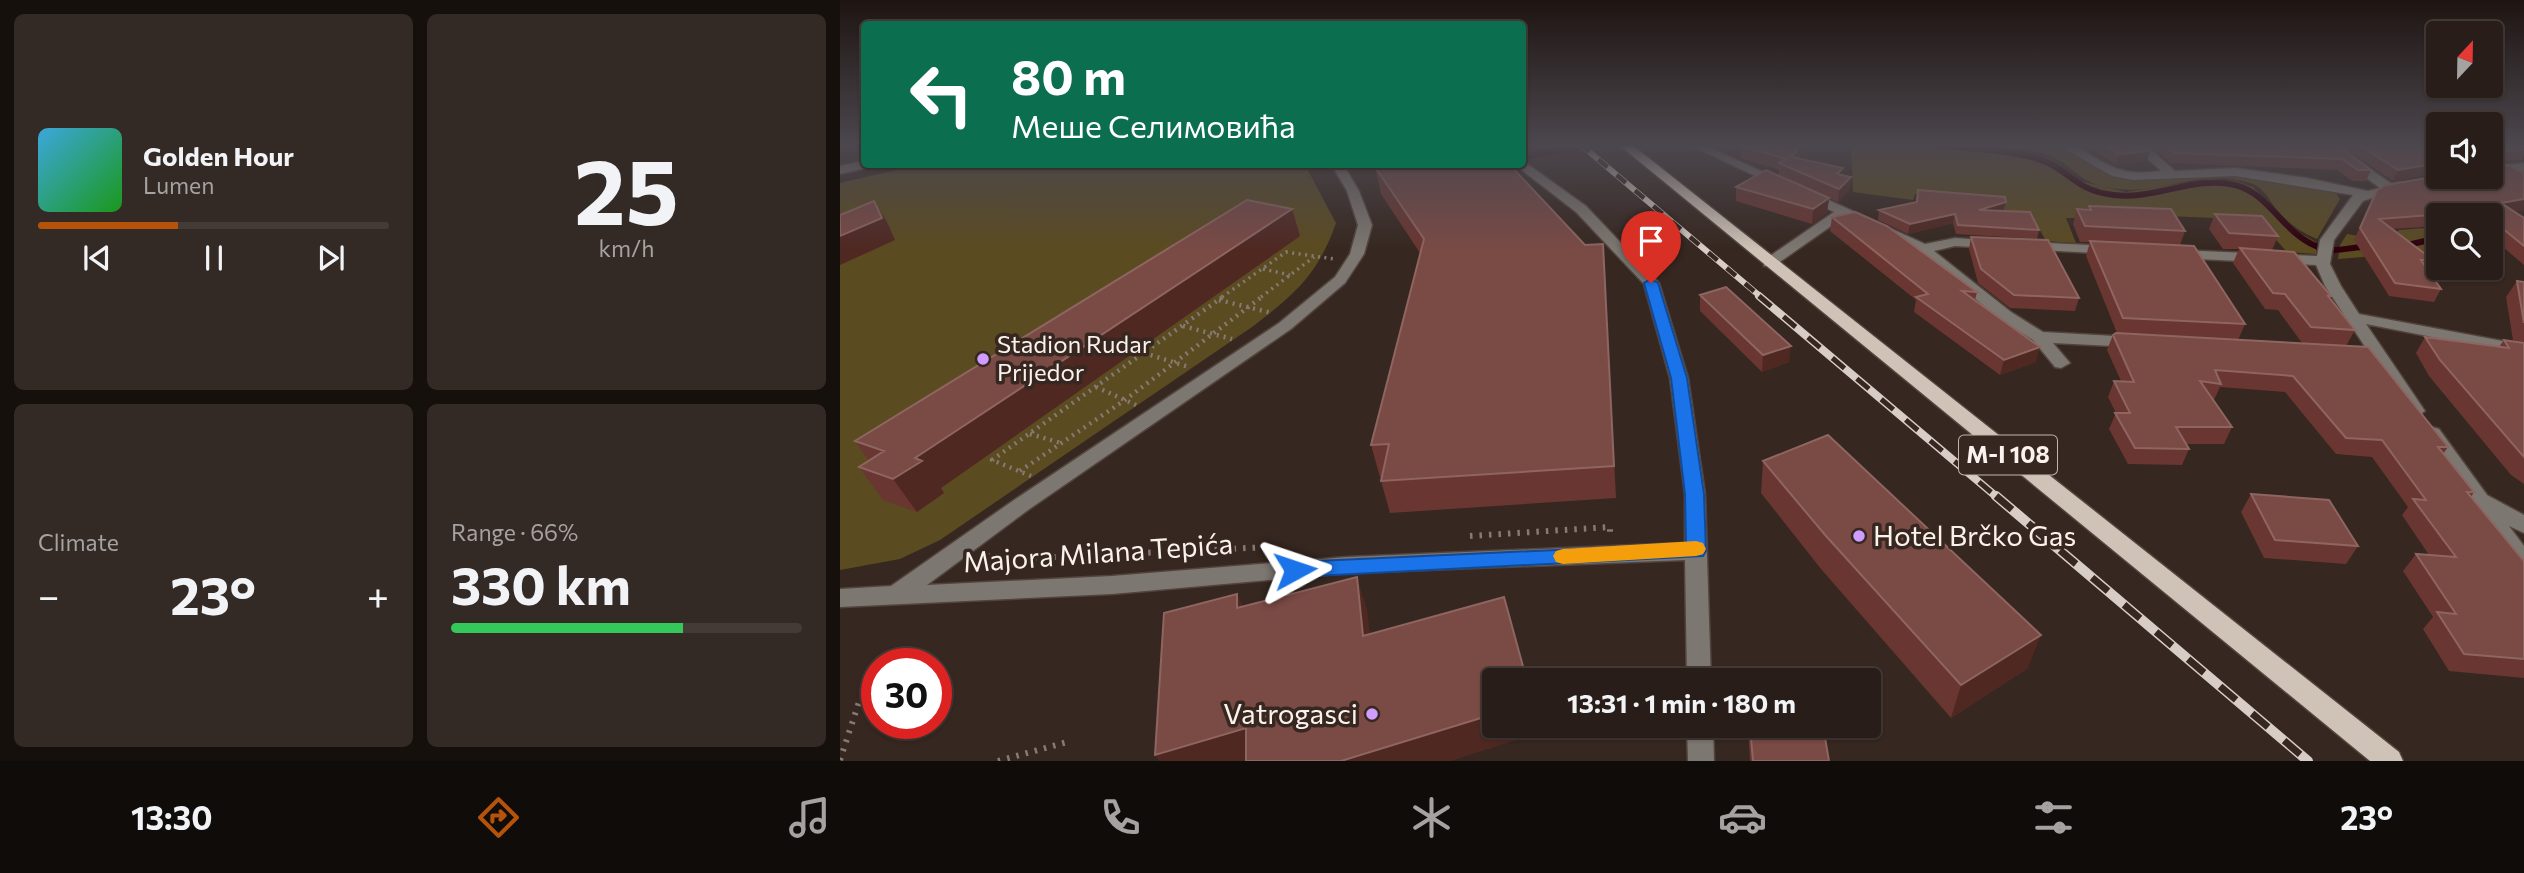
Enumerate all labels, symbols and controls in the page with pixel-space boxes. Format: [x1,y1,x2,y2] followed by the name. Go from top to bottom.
[2426,21,2502,98] north arrow
[2426,21,2503,280] map controls
[1011,45,1126,105] text: 80 m
[896,49,987,140] icon: left
[1011,105,1296,145] text: Меше Селимовића
[2426,112,2503,189] button: sound
[574,132,679,244] text: 25
[143,140,294,171] text: Golden Hour
[143,171,214,199] text: Lumen
[2426,203,2503,280] button: search
[1621,211,1681,283] pin
[1632,222,1670,260] icon: arrive
[599,234,654,262] text: km/h
[78,239,116,277] icon: previous
[195,239,233,277] icon: pause
[312,239,350,277] icon: next
[997,329,1152,386] place label: Stadion Rudar Prijedor
[975,351,991,367] marker: Stadion Rudar Prijedor
[1959,436,2057,475] road number: M-I 108
[451,518,578,546] text: Range · 66%
[1873,518,2076,552] place label: Hotel Brčko Gas
[962,526,1234,578] street label: Majora Milana Tepića
[38,528,119,556] text: Climate
[1851,528,1867,544] marker: Hotel Brčko Gas
[1258,533,1332,607] position arrow
[451,552,631,616] text: 330 km
[170,562,256,626] text: 23°
[38,571,60,618] text: −
[367,571,389,618] text: +
[861,648,952,739] speed limit sign: 30
[1567,687,1796,718] text: 13:31 · 1 min · 180 m
[1223,696,1358,730] place label: Vatrogasci
[1364,706,1380,722] marker: Vatrogasci
[474,793,523,842] icon: directions
[785,793,834,842] icon: music
[1096,793,1145,842] icon: phone
[1407,793,1456,842] icon: climate
[1718,793,1767,842] icon: car
[2029,793,2078,842] icon: filters
[131,797,212,837] text: 13:30
[2340,797,2393,837] text: 23°

